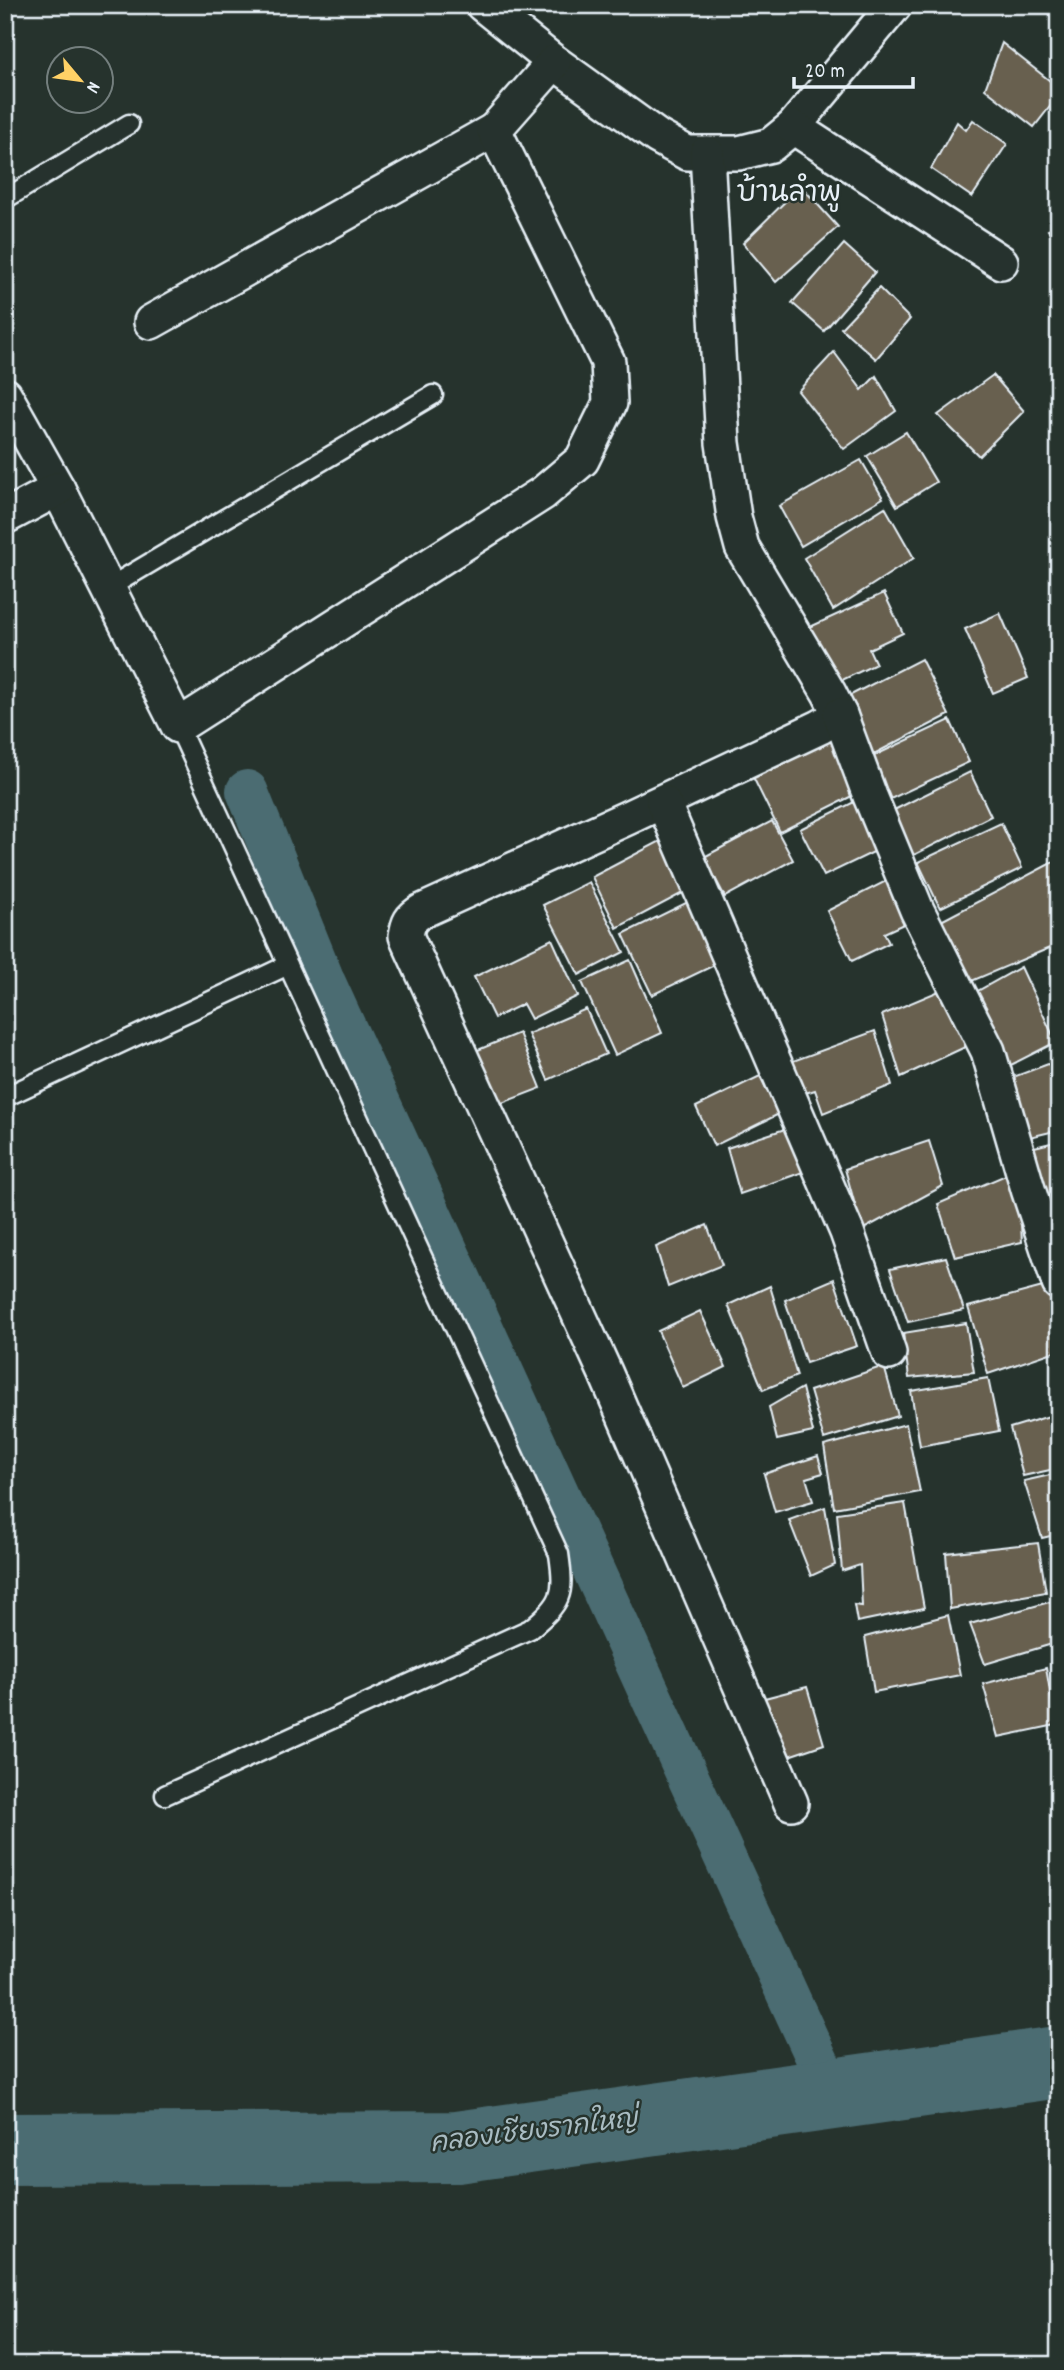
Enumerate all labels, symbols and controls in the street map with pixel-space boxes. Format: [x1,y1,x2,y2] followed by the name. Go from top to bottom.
[46,46,116,116] north arrow
[794,46,914,90] scale bar
[805,58,845,88] text: 20 m
[78,76,106,97] text: N
[737,173,841,216] district label: บ้านลำพู
[428,2099,645,2164] water label: คลองเชียงรากใหญ่

